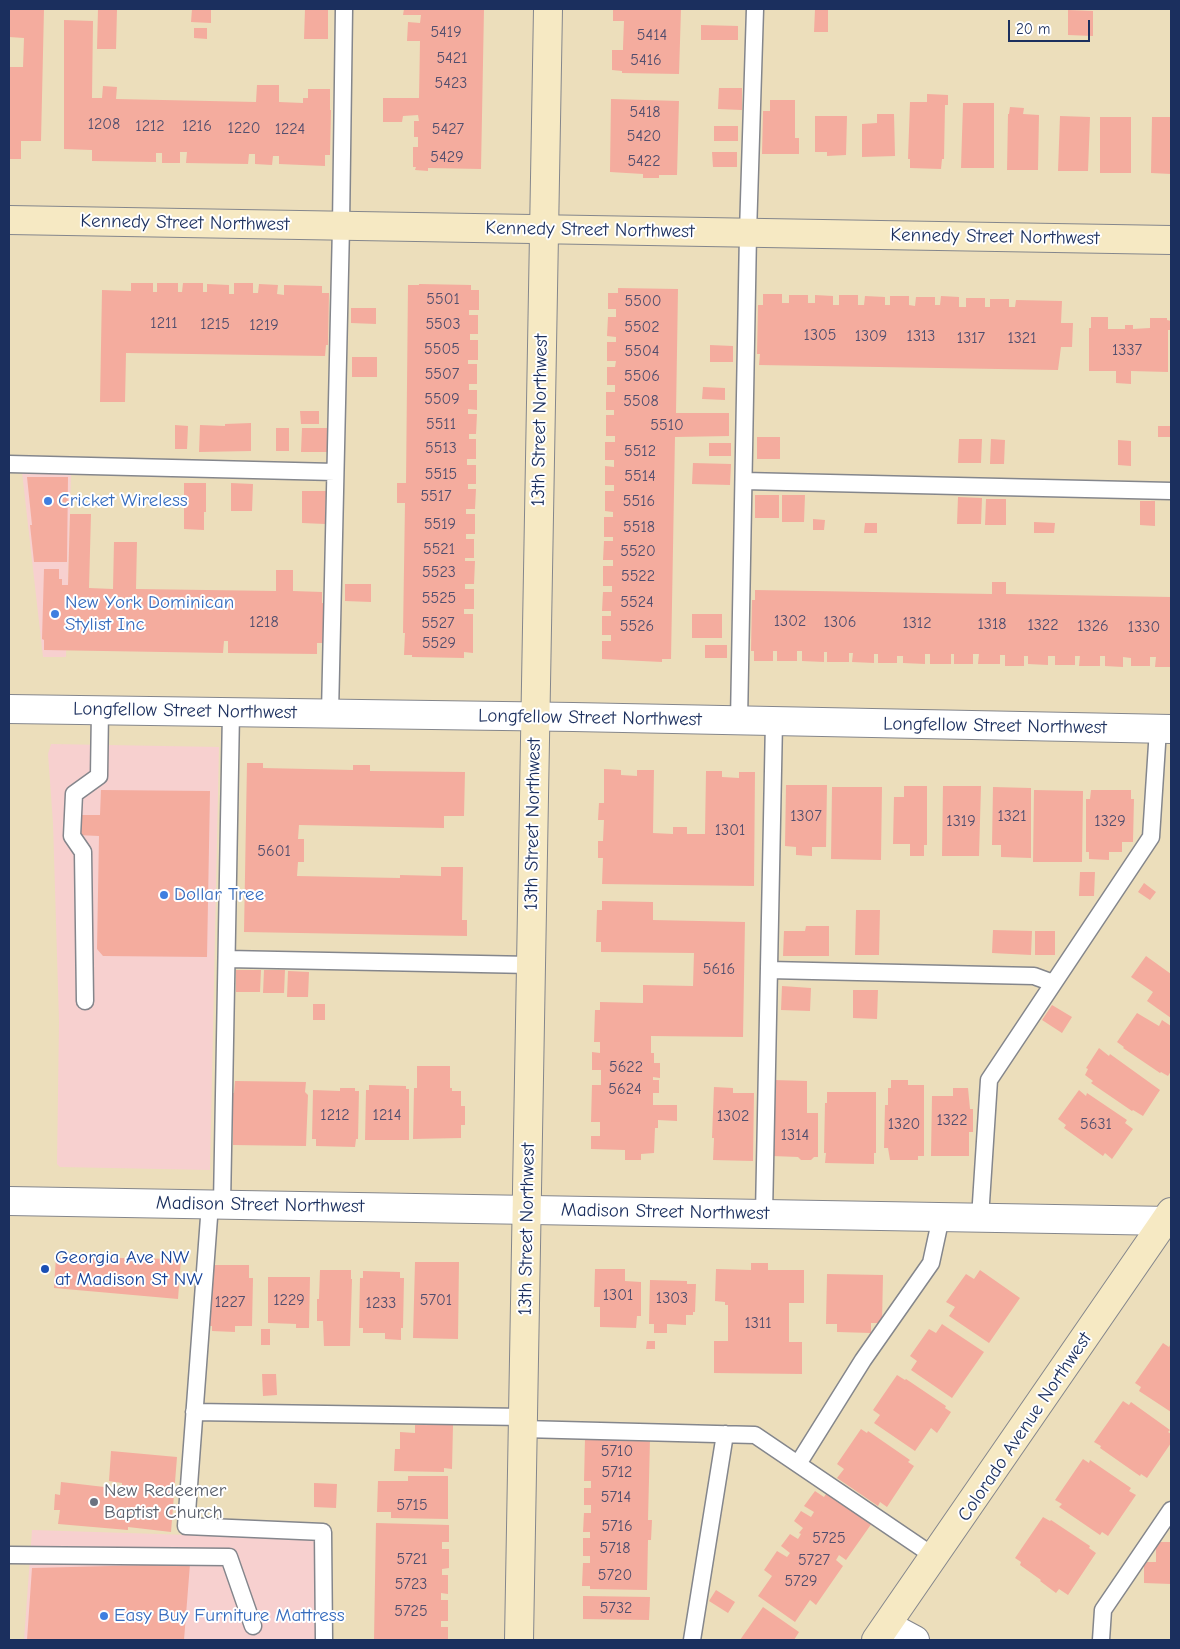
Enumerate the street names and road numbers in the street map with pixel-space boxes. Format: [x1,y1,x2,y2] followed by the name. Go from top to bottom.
[80,210,290,236] street label: Kennedy Street Northwest
[485,217,695,243] street label: Kennedy Street Northwest
[890,224,1100,250] street label: Kennedy Street Northwest
[527,334,553,506] street label: 13th Street Northwest
[73,698,297,724] street label: Longfellow Street Northwest
[478,705,702,731] street label: Longfellow Street Northwest
[883,713,1107,739] street label: Longfellow Street Northwest
[520,738,546,910] street label: 13th Street Northwest
[514,1143,540,1315] street label: 13th Street Northwest
[156,1192,364,1218] street label: Madison Street Northwest
[561,1199,769,1225] street label: Madison Street Northwest
[953,1328,1097,1526] street label: Colorado Avenue Northwest

